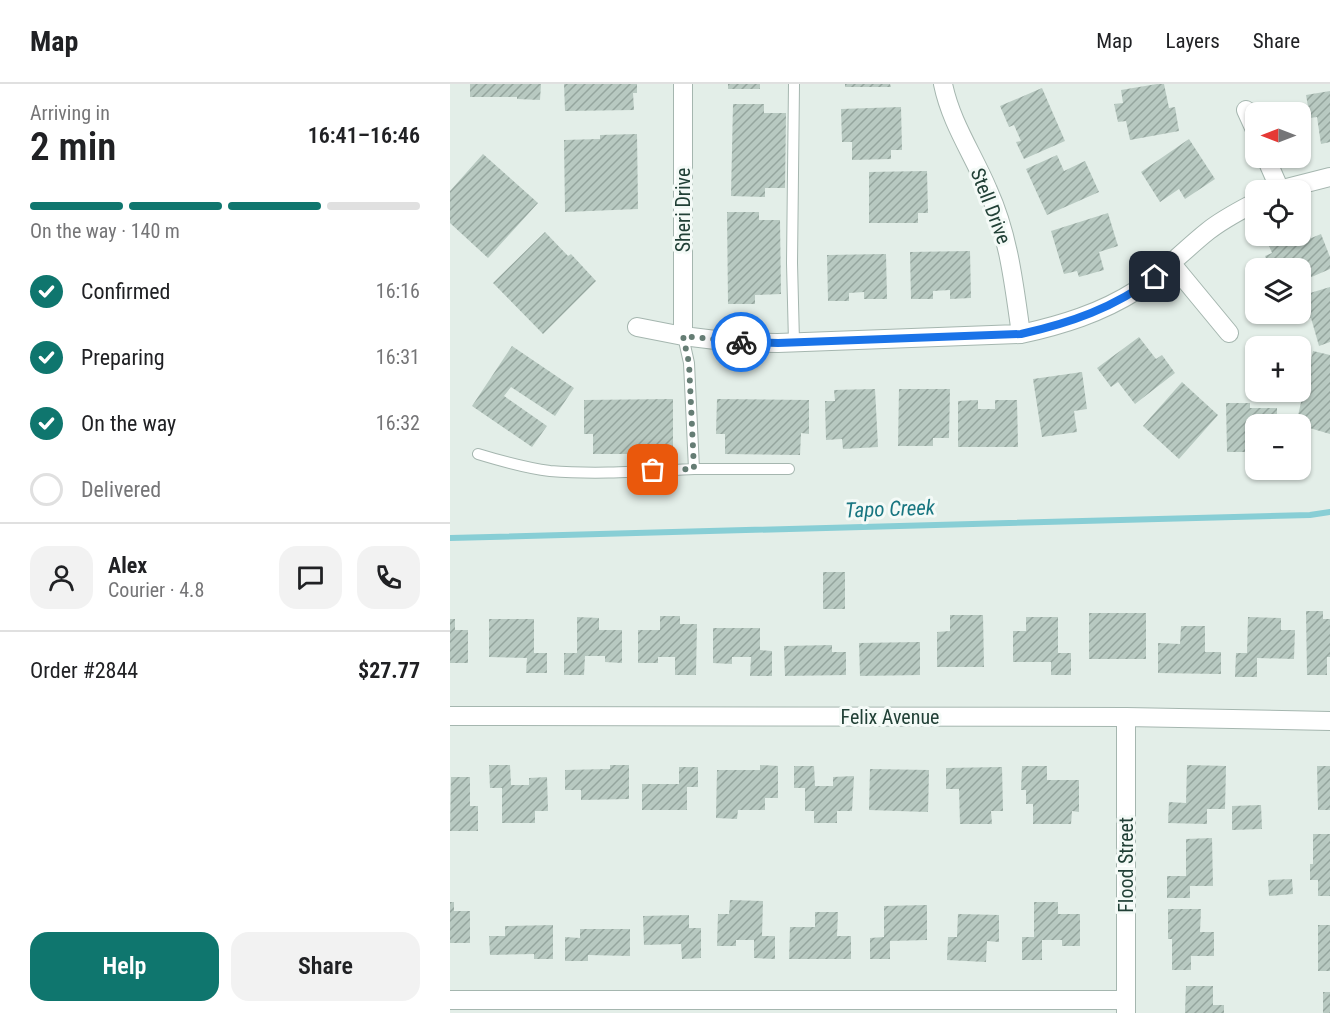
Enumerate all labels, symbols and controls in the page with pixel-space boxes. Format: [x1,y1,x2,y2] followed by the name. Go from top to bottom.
[30,25,78,58] text: Map
[1096,29,1133,53] text: Map
[1166,29,1220,53] text: Layers
[1253,29,1300,53] text: Share
[30,101,110,125] text: Arriving in
[1245,102,1311,168] north arrow
[1245,102,1311,480] map controls
[308,123,420,148] text: 16:41–16:46
[30,124,116,170] text: 2 min
[966,165,1016,247] street label: Stell Drive
[671,168,695,252] street label: Sheri Drive
[1245,180,1311,246] button: locate
[30,219,180,243] text: On the way · 140 m
[1129,251,1180,302] pin
[1245,258,1311,324] button: layers
[1138,260,1171,293] icon: home
[30,275,63,308] icon: check
[81,279,170,304] text: Confirmed
[376,279,420,303] text: 16:16
[711,312,771,372] courier
[725,326,758,359] icon: bike
[1245,336,1311,402] button: +
[30,341,63,374] icon: check
[81,345,165,370] text: Preparing
[376,345,420,369] text: 16:31
[30,407,63,440] icon: check
[81,411,176,436] text: On the way
[376,411,420,435] text: 16:32
[1245,414,1311,480] button: −
[627,444,678,495] pin
[636,453,669,486] icon: bag
[81,477,161,502] text: Delivered
[845,495,936,523] water label: Tapo Creek
[30,546,93,609] button: person
[279,546,342,609] button: chat
[357,546,420,609] button: phone
[108,553,147,578] text: Alex
[108,578,204,602] text: Courier · 4.8
[30,658,138,683] text: Order #2844
[358,658,420,683] text: $27.77
[841,705,939,729] street label: Felix Avenue
[1114,817,1138,913] street label: Flood Street
[30,932,219,1001] button: Help
[231,932,420,1001] button: Share

